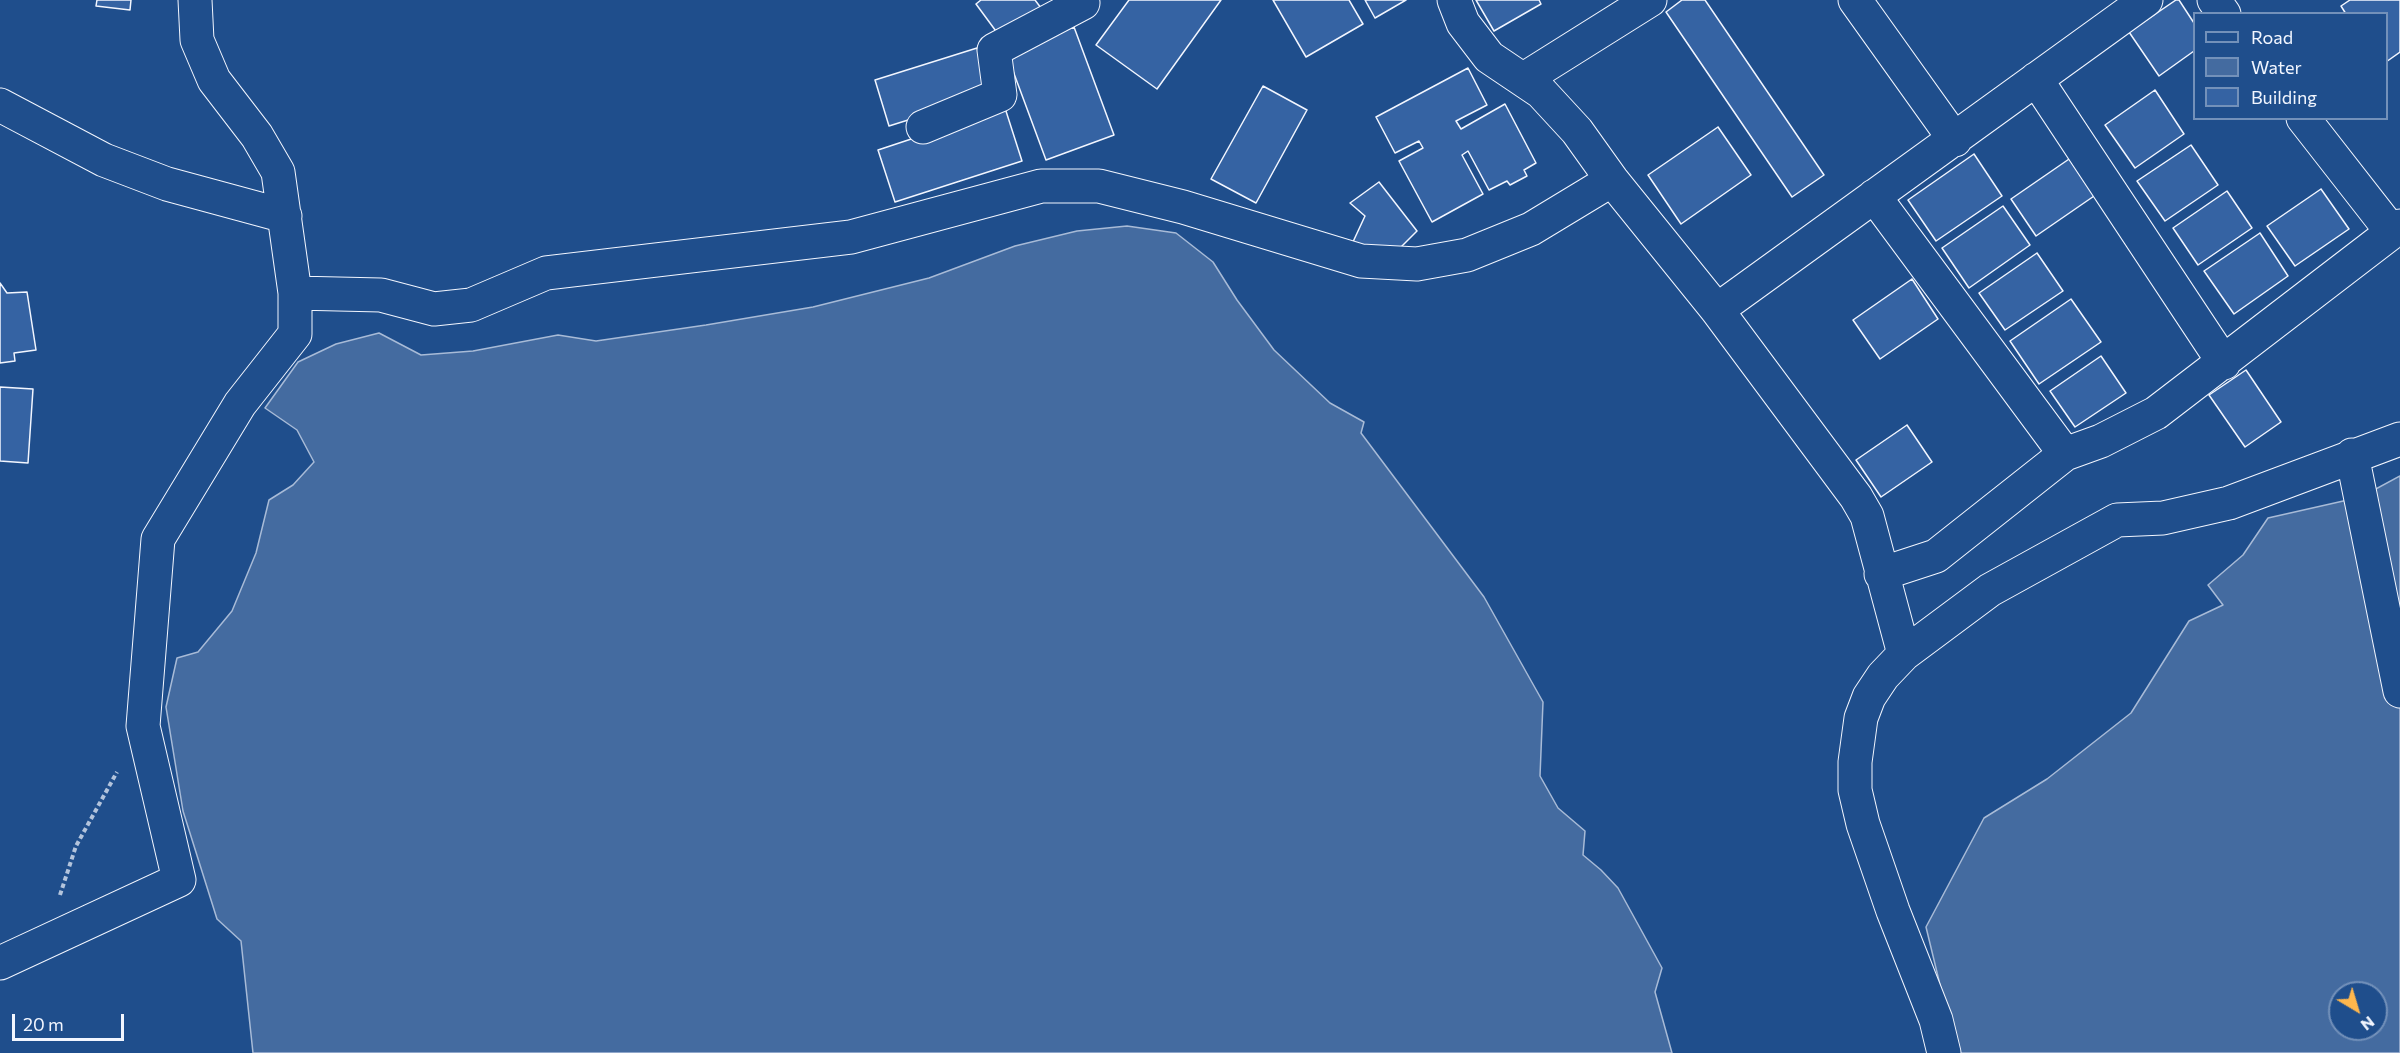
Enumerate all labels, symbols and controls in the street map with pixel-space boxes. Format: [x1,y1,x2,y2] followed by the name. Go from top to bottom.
[2193,12,2388,120] legend
[2251,26,2293,48] text: Road
[2251,56,2302,78] text: Water
[2251,86,2317,108] text: Building
[2328,981,2388,1041] north arrow
[15,1002,128,1040] scale bar
[23,1013,64,1035] text: 20 m
[2358,1013,2379,1035] text: N

